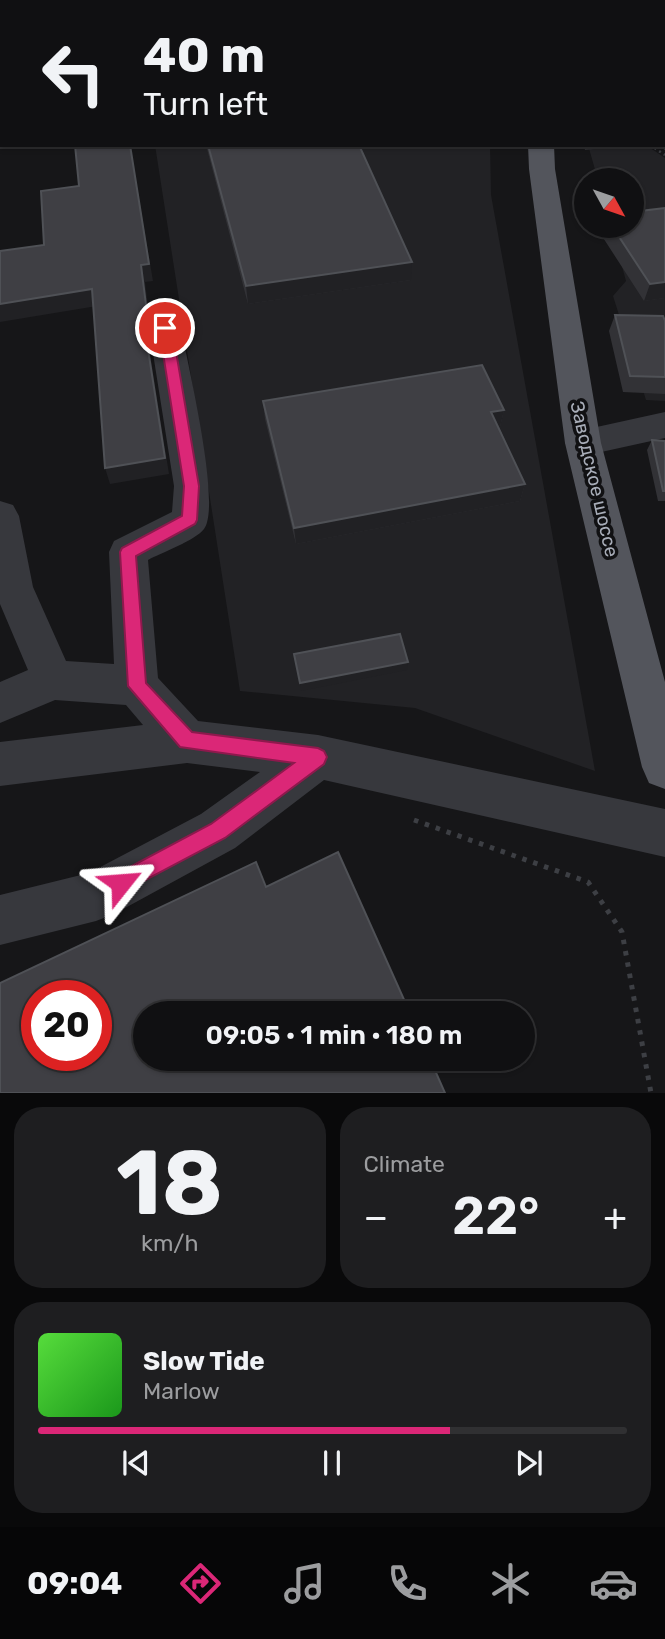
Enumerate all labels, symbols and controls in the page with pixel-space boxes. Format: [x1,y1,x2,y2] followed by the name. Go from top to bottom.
[143,26,265,84] text: 40 m
[28,28,119,119] icon: left
[143,85,268,123] text: Turn left
[574,168,644,238] north arrow
[574,168,644,238] map controls
[135,298,195,358] pin
[146,309,184,347] icon: arrive
[565,399,624,559] street label: Заводское шоссе
[84,846,158,920] position arrow
[21,980,112,1071] speed limit sign: 20
[206,1020,462,1051] text: 09:05 · 1 min · 180 m
[116,1129,223,1237] text: 18
[364,1150,445,1178] text: Climate
[452,1185,539,1247] text: 22°
[364,1194,388,1240] text: −
[603,1194,627,1240] text: +
[141,1229,198,1257] text: km/h
[143,1346,265,1377] text: Slow Tide
[143,1377,220,1405] text: Marlow
[117,1444,155,1482] icon: previous
[313,1444,351,1482] icon: pause
[510,1444,548,1482] icon: next
[176,1559,225,1608] icon: directions
[280,1559,329,1608] icon: music
[383,1559,432,1608] icon: phone
[486,1559,535,1608] icon: climate
[589,1559,638,1608] icon: car
[27,1564,122,1602] text: 09:04

